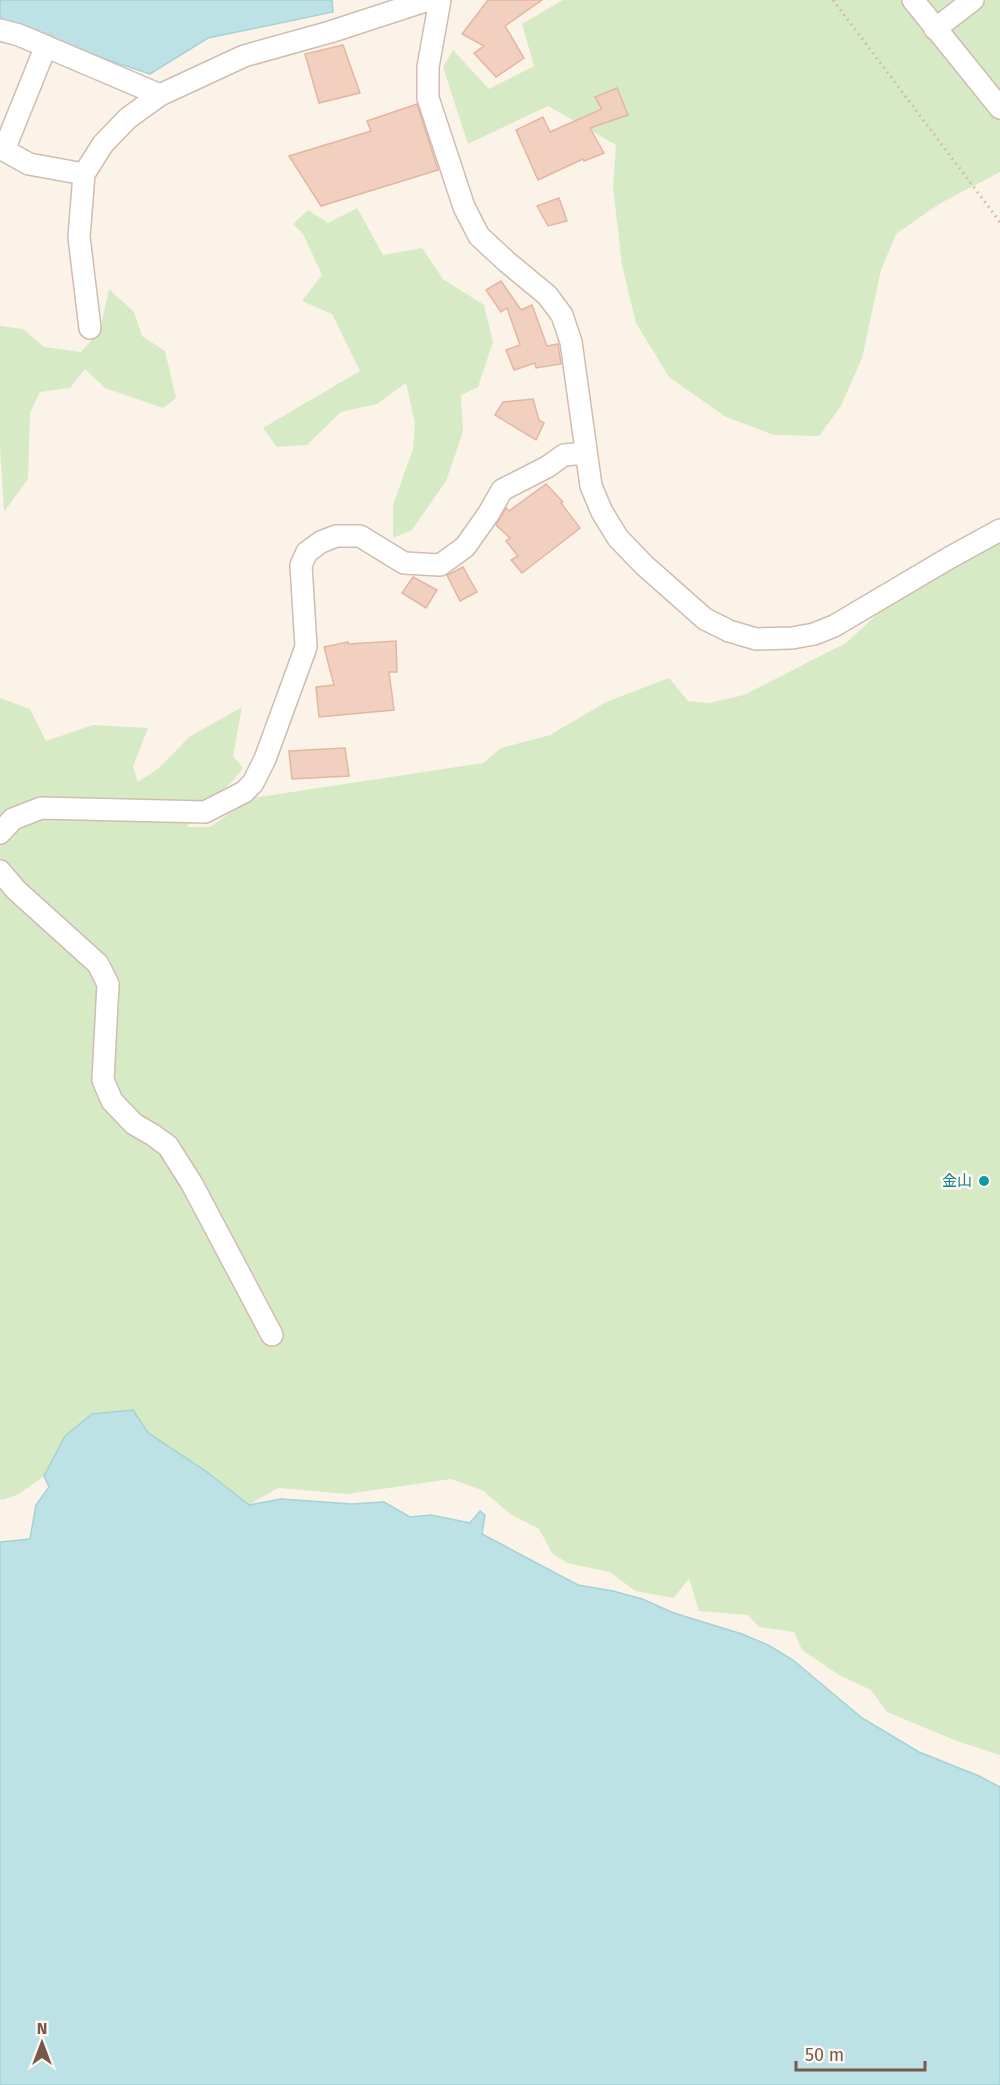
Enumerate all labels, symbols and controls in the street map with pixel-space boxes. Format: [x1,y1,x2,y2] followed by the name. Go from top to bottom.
[942,1172,972,1190] place label: 金山
[977,1174,991,1188] marker: 金山
[12,2013,72,2073] north arrow
[37,2019,47,2038] text: N
[796,2034,925,2072] scale bar
[805,2044,844,2066] text: 50 m

